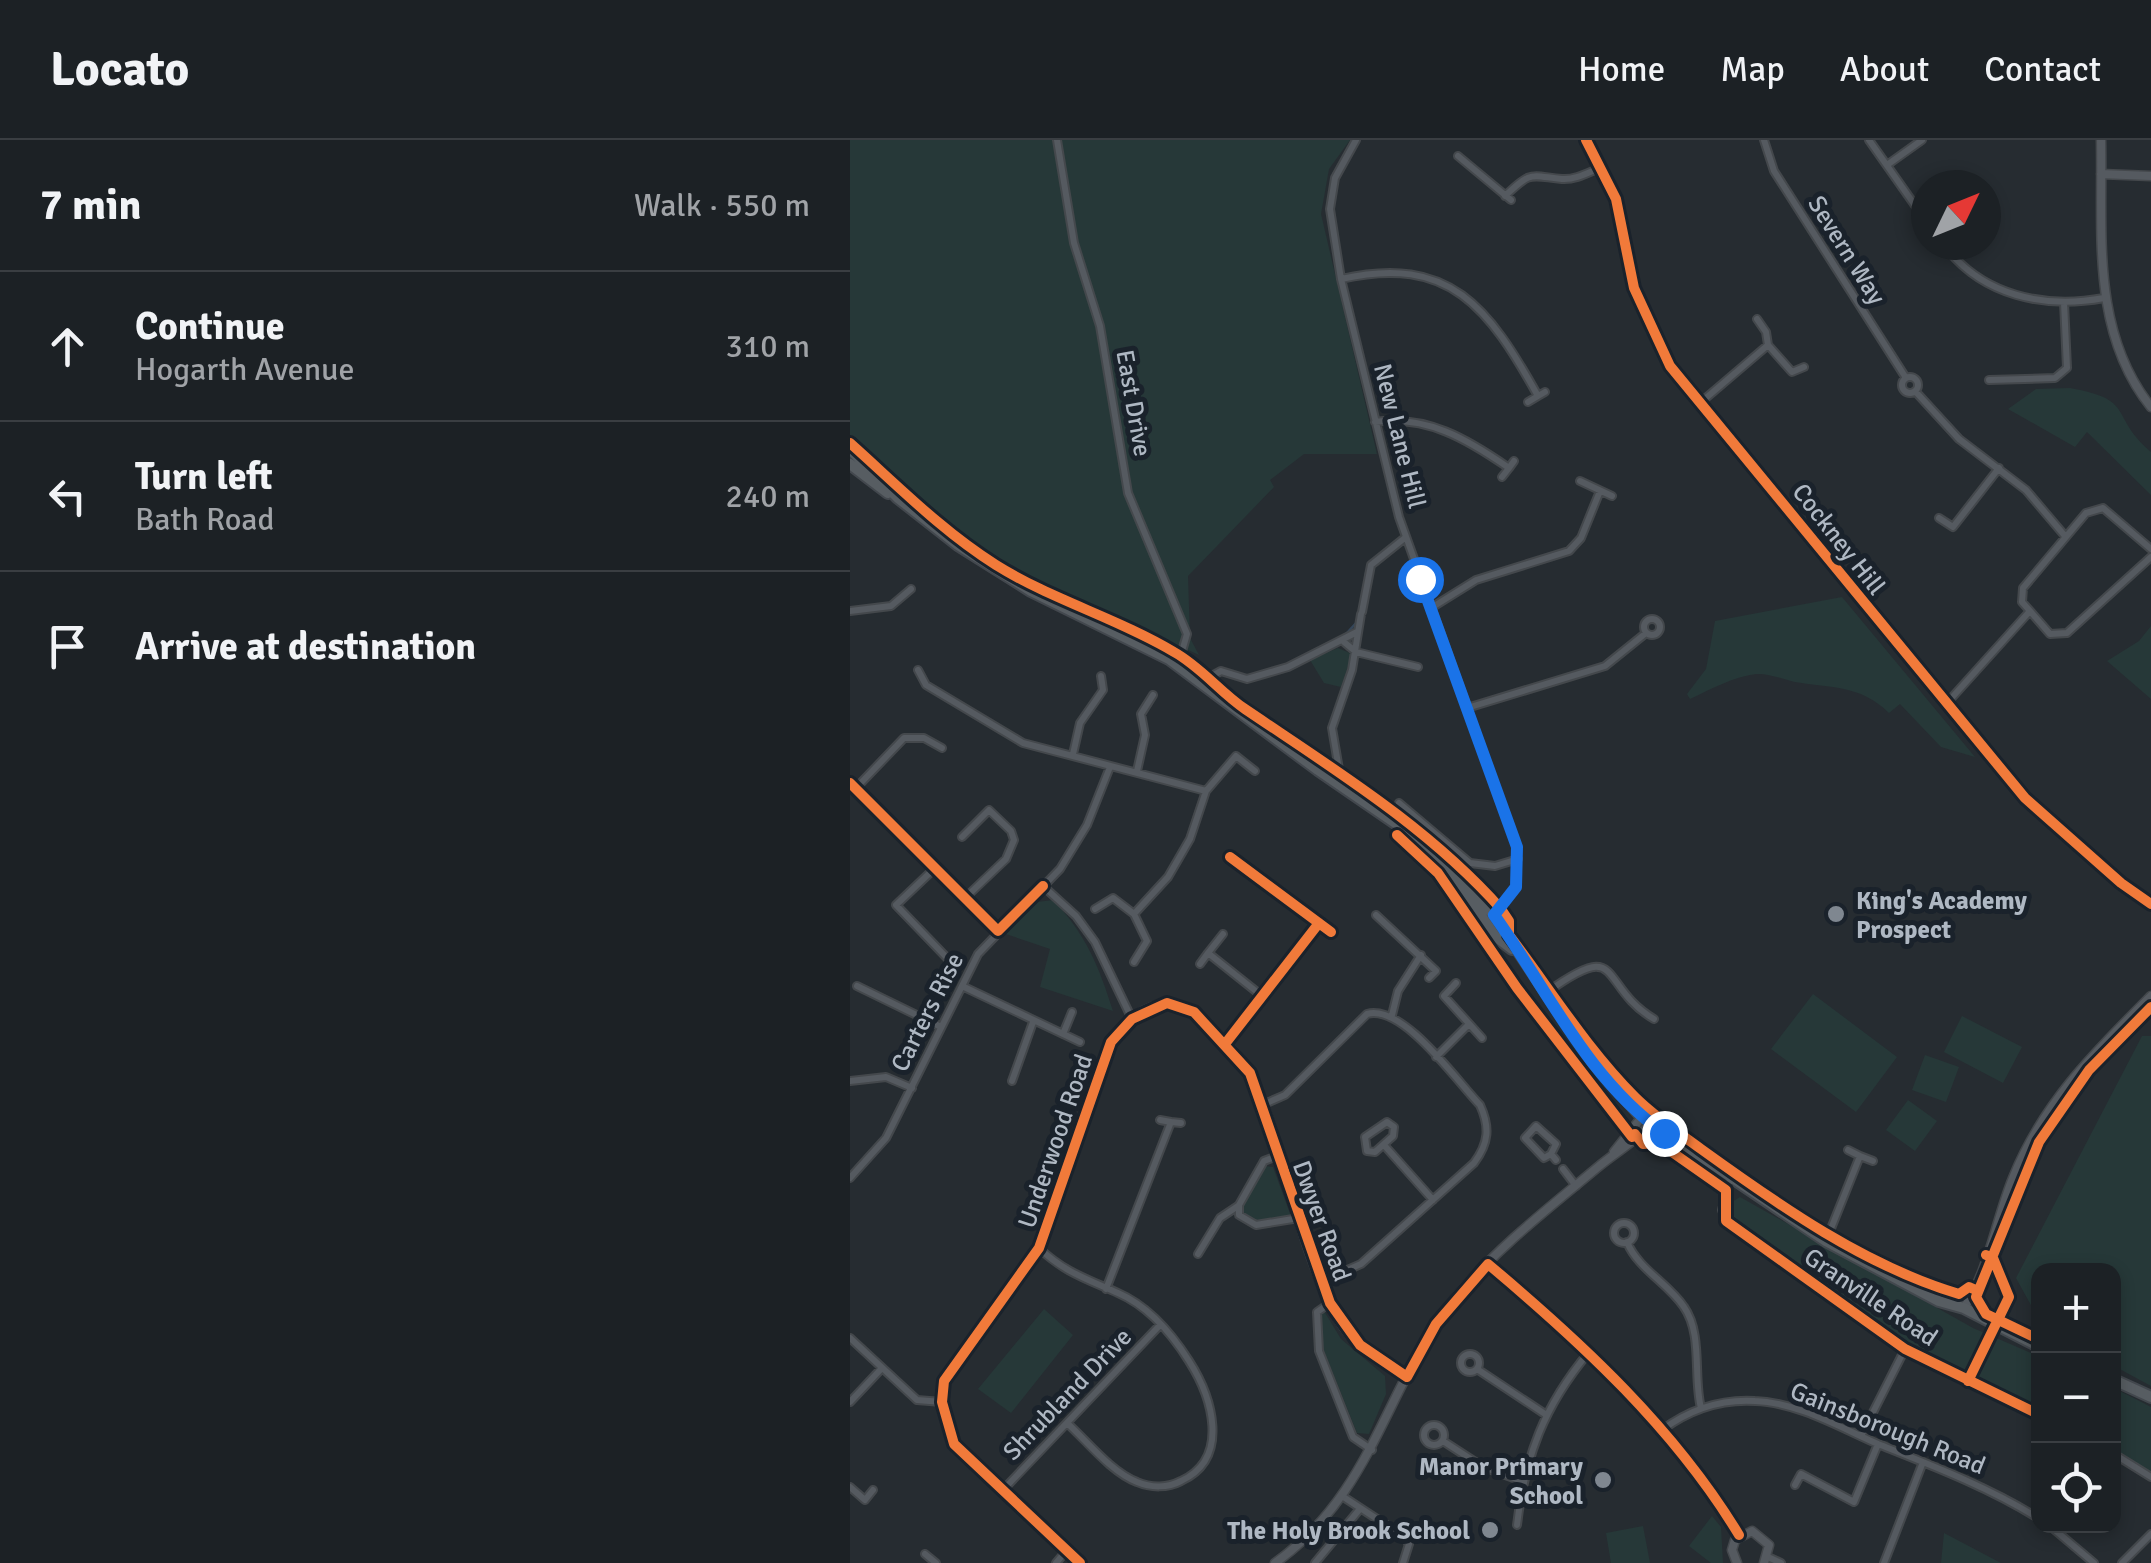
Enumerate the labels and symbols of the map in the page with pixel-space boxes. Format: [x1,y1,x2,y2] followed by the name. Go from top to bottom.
[1911,170,2001,260] north arrow
[1801,190,1893,310] street label: Severn Way
[1109,347,1159,459] street label: East Drive
[1367,360,1433,512] street label: New Lane Hill
[1786,477,1892,601] street label: Cockney Hill
[1398,557,1444,603] route start
[1856,885,2027,945] place label: King's Academy Prospect
[1825,903,1847,925] marker: King's Academy Prospect
[884,947,970,1077] street label: Carters Rise
[1011,1050,1099,1232] street label: Underwood Road
[1642,1111,1688,1157] route end
[1286,1156,1358,1286] street label: Dwyer Road
[1798,1241,1944,1353] street label: Granville Road
[996,1321,1138,1467] street label: Shrubland Drive
[1786,1375,1990,1481] street label: Gainsborough Road
[1419,1451,1584,1511] place label: Manor Primary School
[1592,1469,1614,1491] marker: Manor Primary School
[1227,1515,1470,1546] place label: The Holy Brook School
[1479,1519,1501,1541] marker: The Holy Brook School

